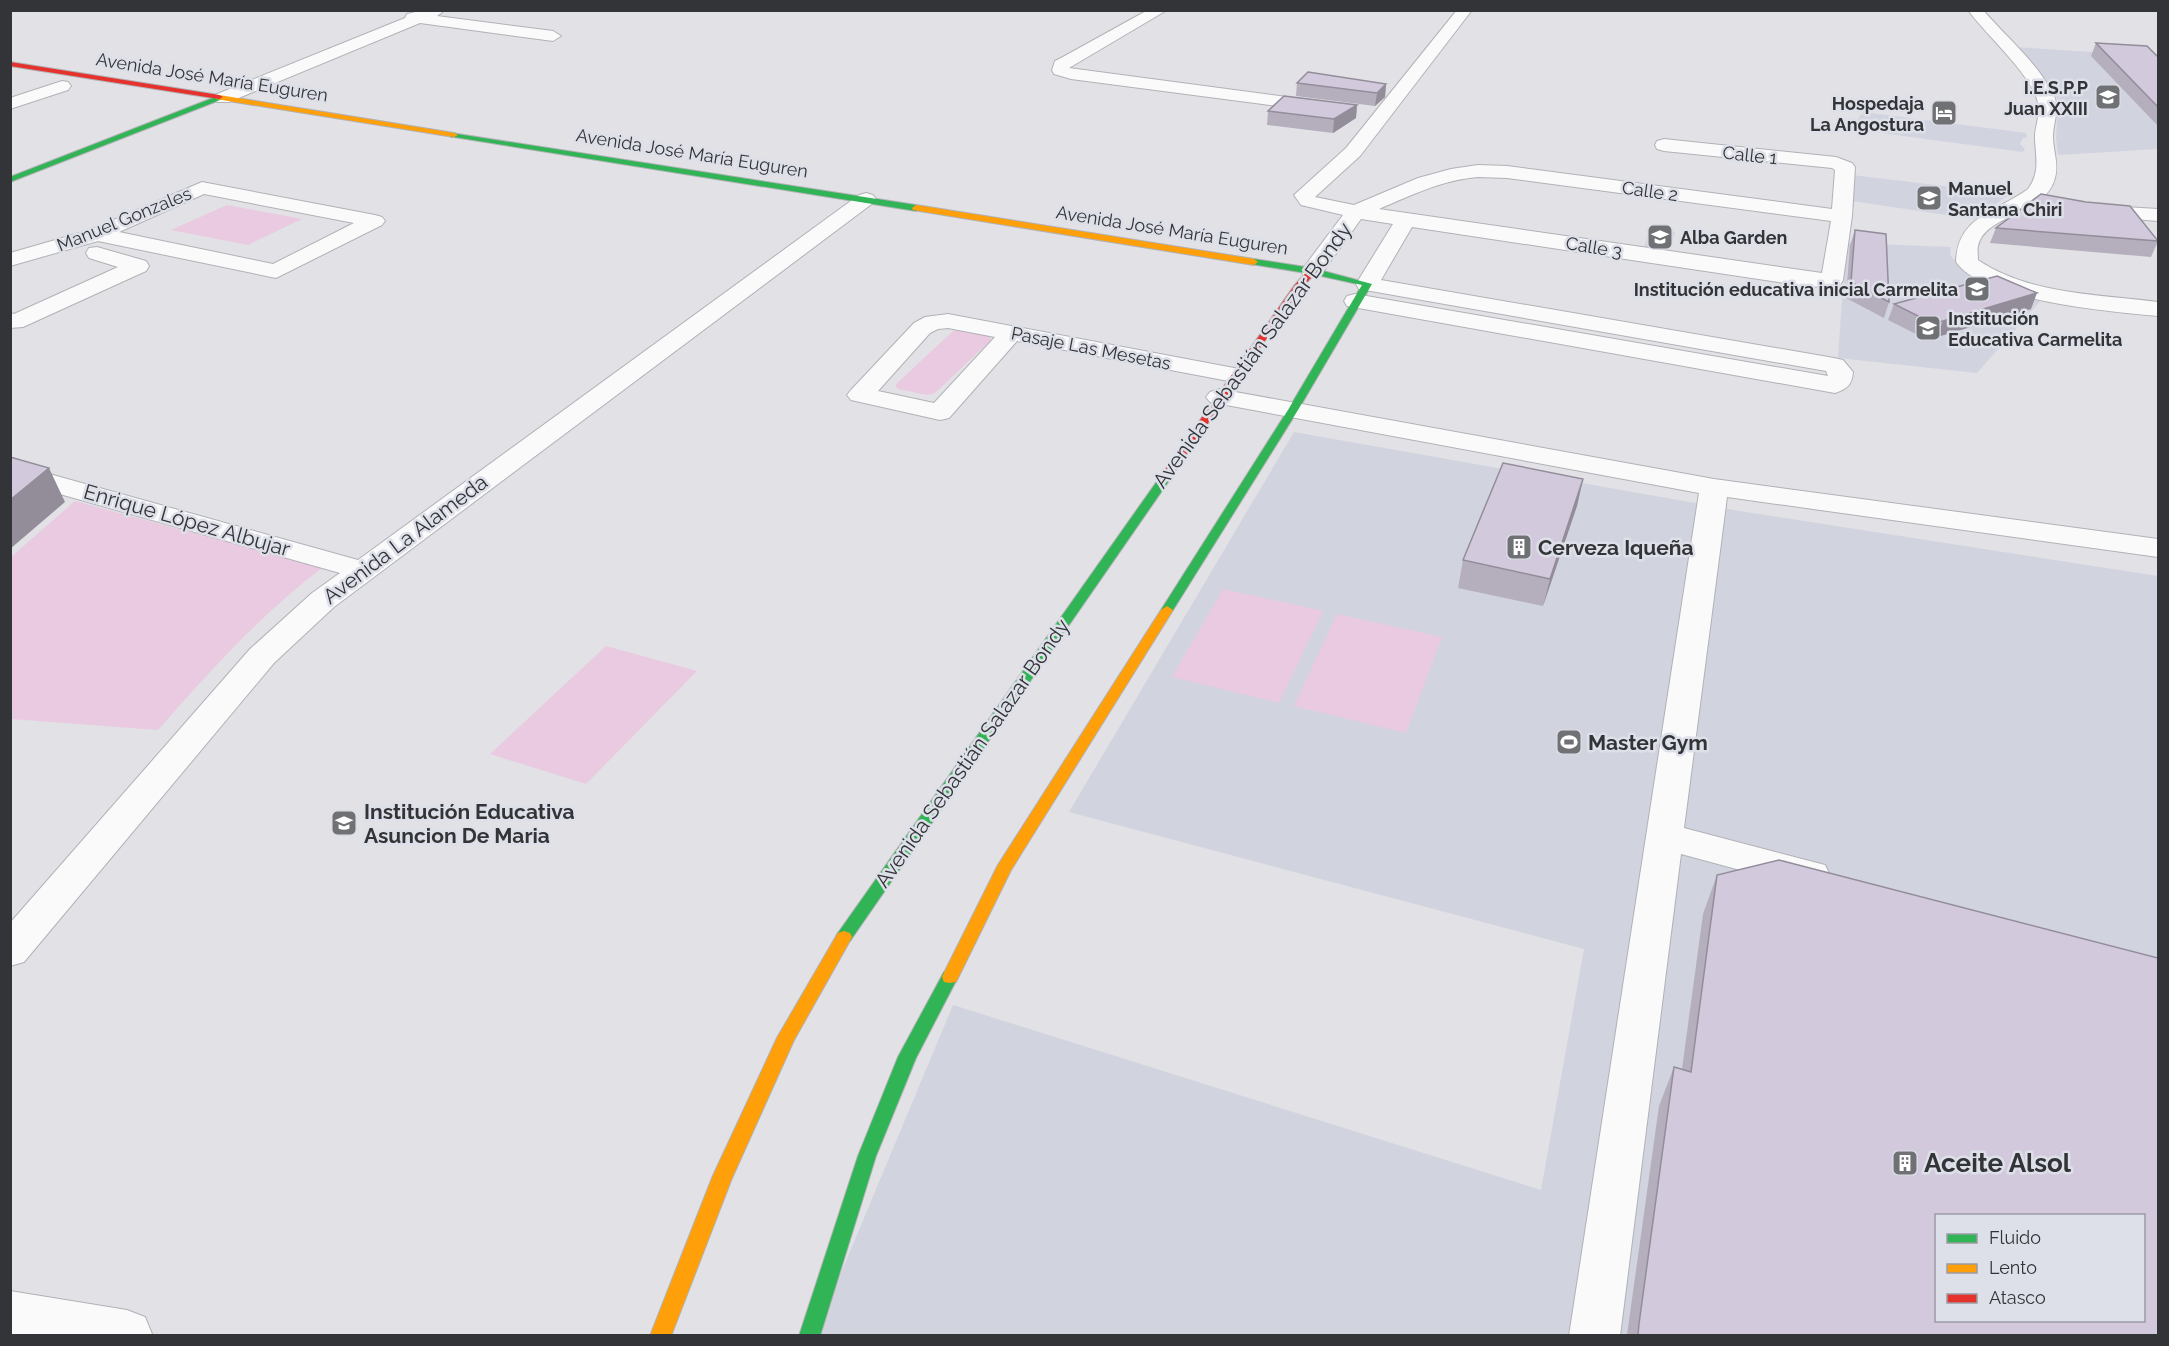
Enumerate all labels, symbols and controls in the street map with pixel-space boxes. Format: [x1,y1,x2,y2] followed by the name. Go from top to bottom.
[95,48,329,106] street label: Avenida José María Euguren
[2004,77,2088,119] place label: I.E.S.P.P Juan XXIII
[2093,82,2123,112] school or university icon: I.E.S.P.P Juan XXIII
[1810,93,1924,135] place label: Hospedaja La Angostura
[1929,98,1959,128] hotel icon: Hospedaja La Angostura
[575,124,809,182] street label: Avenida José María Euguren
[1722,142,1779,168] street label: Calle 1
[1621,177,1679,205] street label: Calle 2
[1948,178,2062,220] place label: Manuel Santana Chiri
[54,182,195,256] street label: Manuel Gonzales
[1914,183,1944,213] school or university icon: Manuel Santana Chiri
[1055,201,1289,259] street label: Avenida José María Euguren
[1147,217,1357,493] street label: Avenida Sebastián Salazar Bondy
[1645,222,1675,252] school or university icon: Alba Garden
[1680,227,1787,248] place label: Alba Garden
[1564,232,1624,262] street label: Calle 3
[1962,274,1992,304] school or university icon: Institución educativa inicial Carmelita
[1634,279,1958,300] place label: Institución educativa inicial Carmelita
[1948,308,2122,350] place label: Institución Educativa Carmelita
[1913,313,1943,343] school or university icon: Institución Educativa Carmelita
[1009,322,1173,374] street label: Pasaje Las Mesetas
[318,469,492,609] street label: Avenida La Alameda
[81,479,294,562] street label: Enrique López Albujar
[1504,532,1534,562] building icon: Cerveza Iqueña
[1538,535,1694,560] place label: Cerveza Iqueña
[869,614,1075,892] street label: Avenida Sebastián Salazar Bondy
[1554,727,1584,757] sports icon: Master Gym
[1588,730,1708,755] place label: Master Gym
[364,799,575,848] place label: Institución Educativa Asuncion De Maria
[329,808,359,838] school or university icon: Institución Educativa Asuncion De Maria
[1890,1148,1920,1178] building icon: Aceite Alsol
[1924,1148,2072,1178] place label: Aceite Alsol
[1935,1214,2145,1322] legend
[1989,1227,2041,1248] text: Fluido
[1989,1257,2037,1278] text: Lento
[1989,1287,2046,1308] text: Atasco

